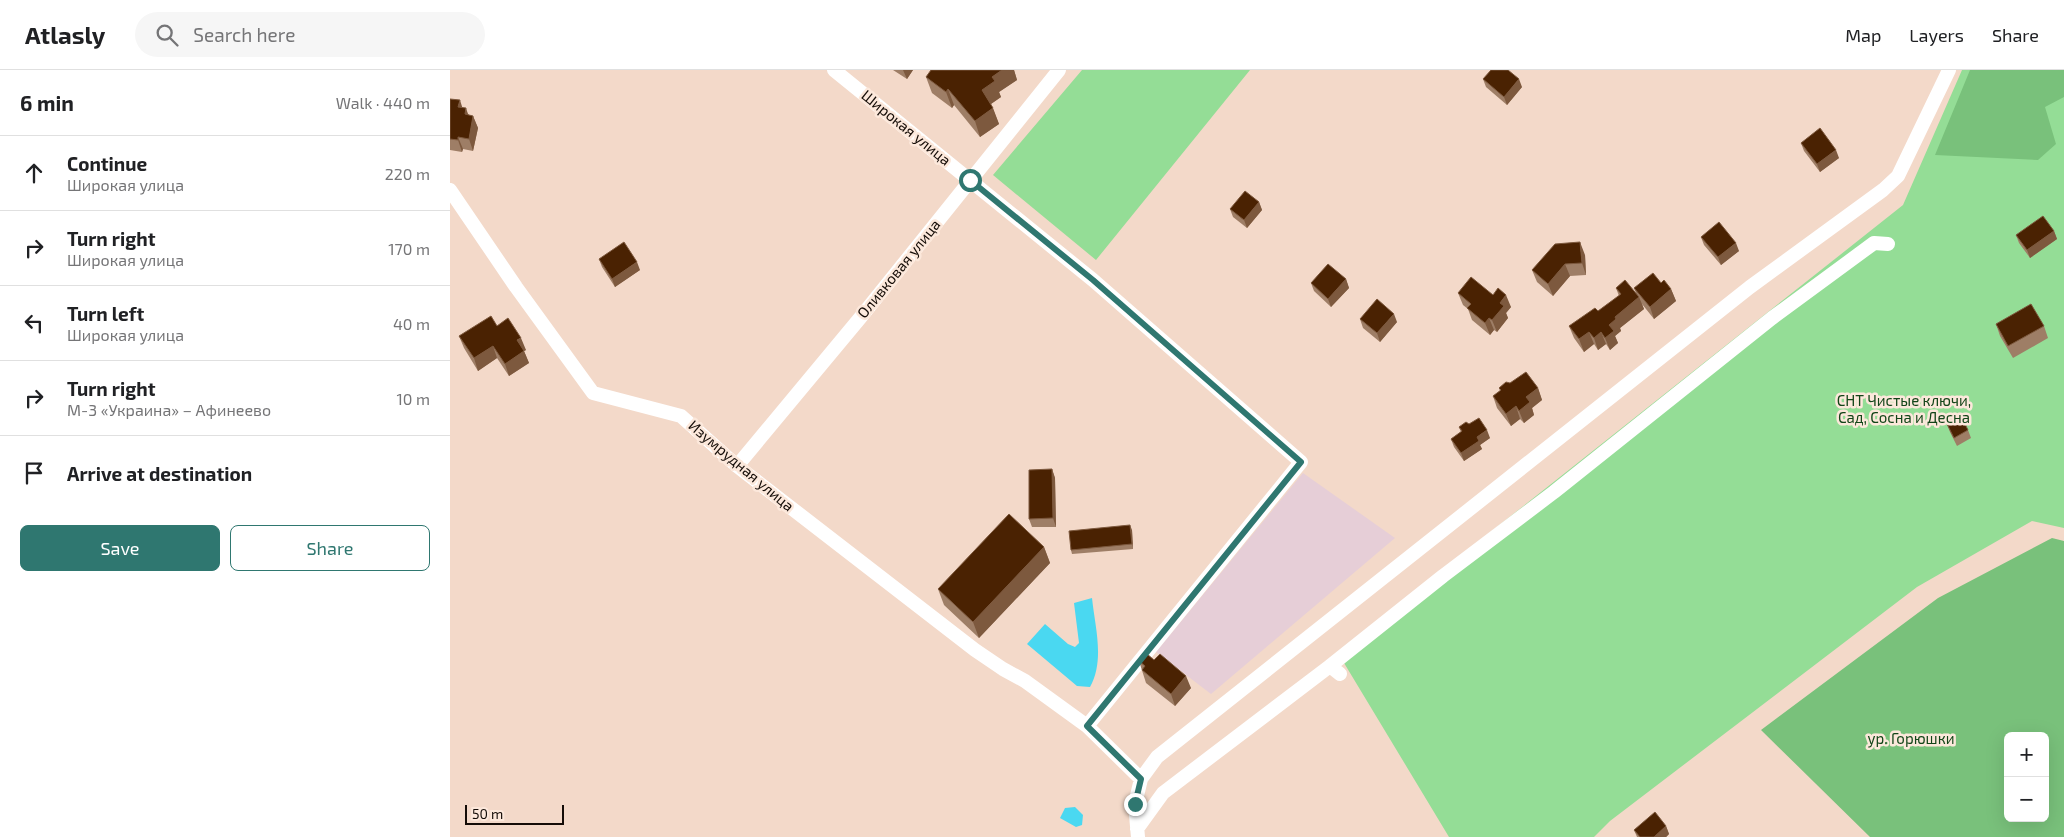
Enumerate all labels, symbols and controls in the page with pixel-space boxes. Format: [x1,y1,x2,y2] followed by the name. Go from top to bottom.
[135,12,485,57] search box
[25,20,105,49] text: Atlasly
[153,21,181,49] icon: search
[193,23,295,46] text: Search here
[1845,24,1881,46] text: Map
[1909,24,1964,46] text: Layers
[1992,24,2039,46] text: Share
[858,86,955,170] street label: Широкая улица
[20,90,74,115] text: 6 min
[336,93,430,112] text: Walk · 440 m
[67,152,147,175] text: Continue
[20,159,48,187] icon: ahead
[385,164,430,183] text: 220 m
[959,169,982,192] route start
[67,175,184,194] text: Широкая улица
[853,215,944,322] street label: Оливковая улица
[67,227,155,250] text: Turn right
[20,234,48,262] icon: right
[388,239,430,258] text: 170 m
[67,250,184,269] text: Широкая улица
[67,302,144,325] text: Turn left
[20,309,48,337] icon: left
[393,314,430,333] text: 40 m
[67,325,184,344] text: Широкая улица
[67,377,155,400] text: Turn right
[20,384,48,412] icon: right
[396,389,430,408] text: 10 m
[1837,391,1971,426] park label: СНТ Чистые ключи, Сад, Сосна и Десна
[67,400,271,419] text: М-3 «Украина» – Афинеево
[685,416,798,515] street label: Изумрудная улица
[20,459,48,487] icon: arrive
[67,462,252,485] text: Arrive at destination
[20,525,220,571] button: Save
[230,525,430,571] button: Share
[1867,729,1955,748] park label: ур. Горюшки
[2004,732,2049,822] map controls
[2004,732,2049,777] button: +
[2004,777,2049,822] button: −
[1124,793,1147,816] route end
[465,802,564,825] scale bar
[472,805,503,822] text: 50 m

